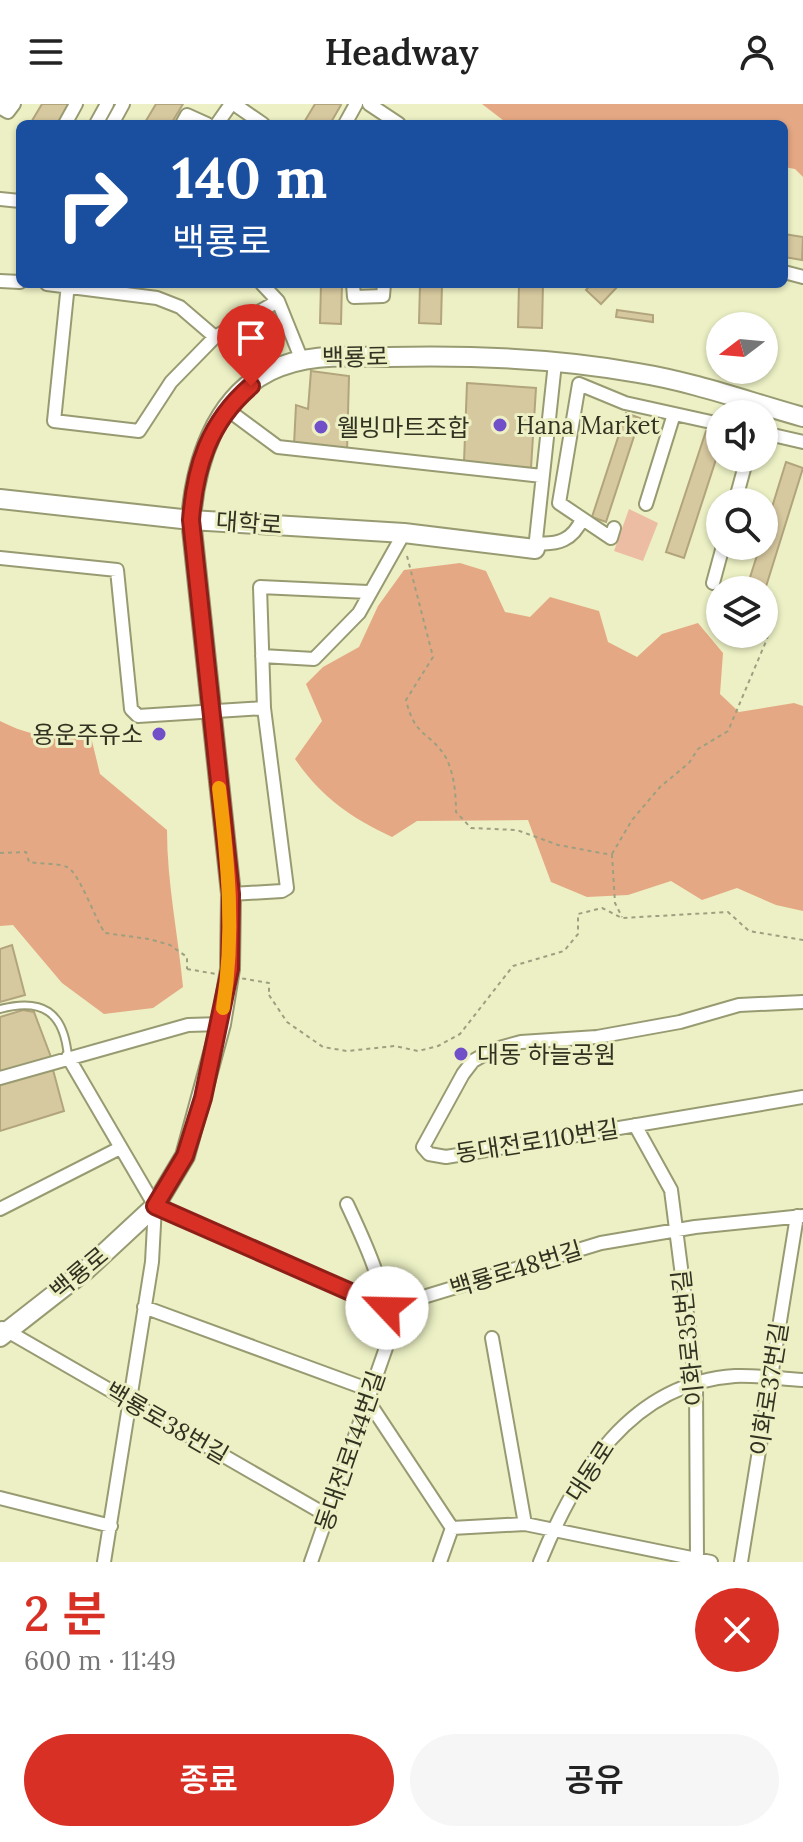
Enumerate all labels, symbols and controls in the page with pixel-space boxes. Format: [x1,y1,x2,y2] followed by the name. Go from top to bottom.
[325,29,478,75] text: Headway
[24,30,68,74] icon: menu
[735,30,779,74] icon: person
[172,142,327,213] text: 140 m
[40,152,144,256] icon: right
[172,218,271,264] text: 백룡로
[217,304,285,386] pin
[706,312,778,384] north arrow
[706,312,778,648] map controls
[229,316,273,360] icon: arrive
[322,341,388,373] street label: 백룡로
[706,400,778,472] button: sound
[516,410,660,441] place label: Hana Market
[337,412,469,443] place label: 웰빙마트조합
[491,416,509,434] marker: Hana Market
[312,418,330,436] marker: 웰빙마트조합
[706,488,778,560] button: search
[215,505,283,541] street label: 대학로
[706,576,778,648] button: layers
[33,719,143,750] place label: 용운주유소
[150,725,168,743] marker: 용운주유소
[477,1039,616,1070] place label: 대동 하늘공원
[452,1045,470,1063] marker: 대동 하늘공원
[453,1113,621,1169] street label: 동대전로110번길
[446,1234,586,1304] street label: 백룡로48번길
[44,1240,114,1306] street label: 백룡로
[345,1266,429,1350] position arrow
[665,1268,711,1408] street label: 이화로35번길
[743,1320,795,1458] street label: 이화로37번길
[308,1367,392,1535] street label: 동대전로144번길
[100,1375,234,1471] street label: 백룡로38번길
[559,1435,621,1507] street label: 대동로
[24,1583,106,1644] text: 2 분
[695,1588,779,1672] button: close
[24,1644,176,1677] text: 600 m · 11:49
[24,1734,394,1826] button: 종료
[410,1734,779,1826] button: 공유

